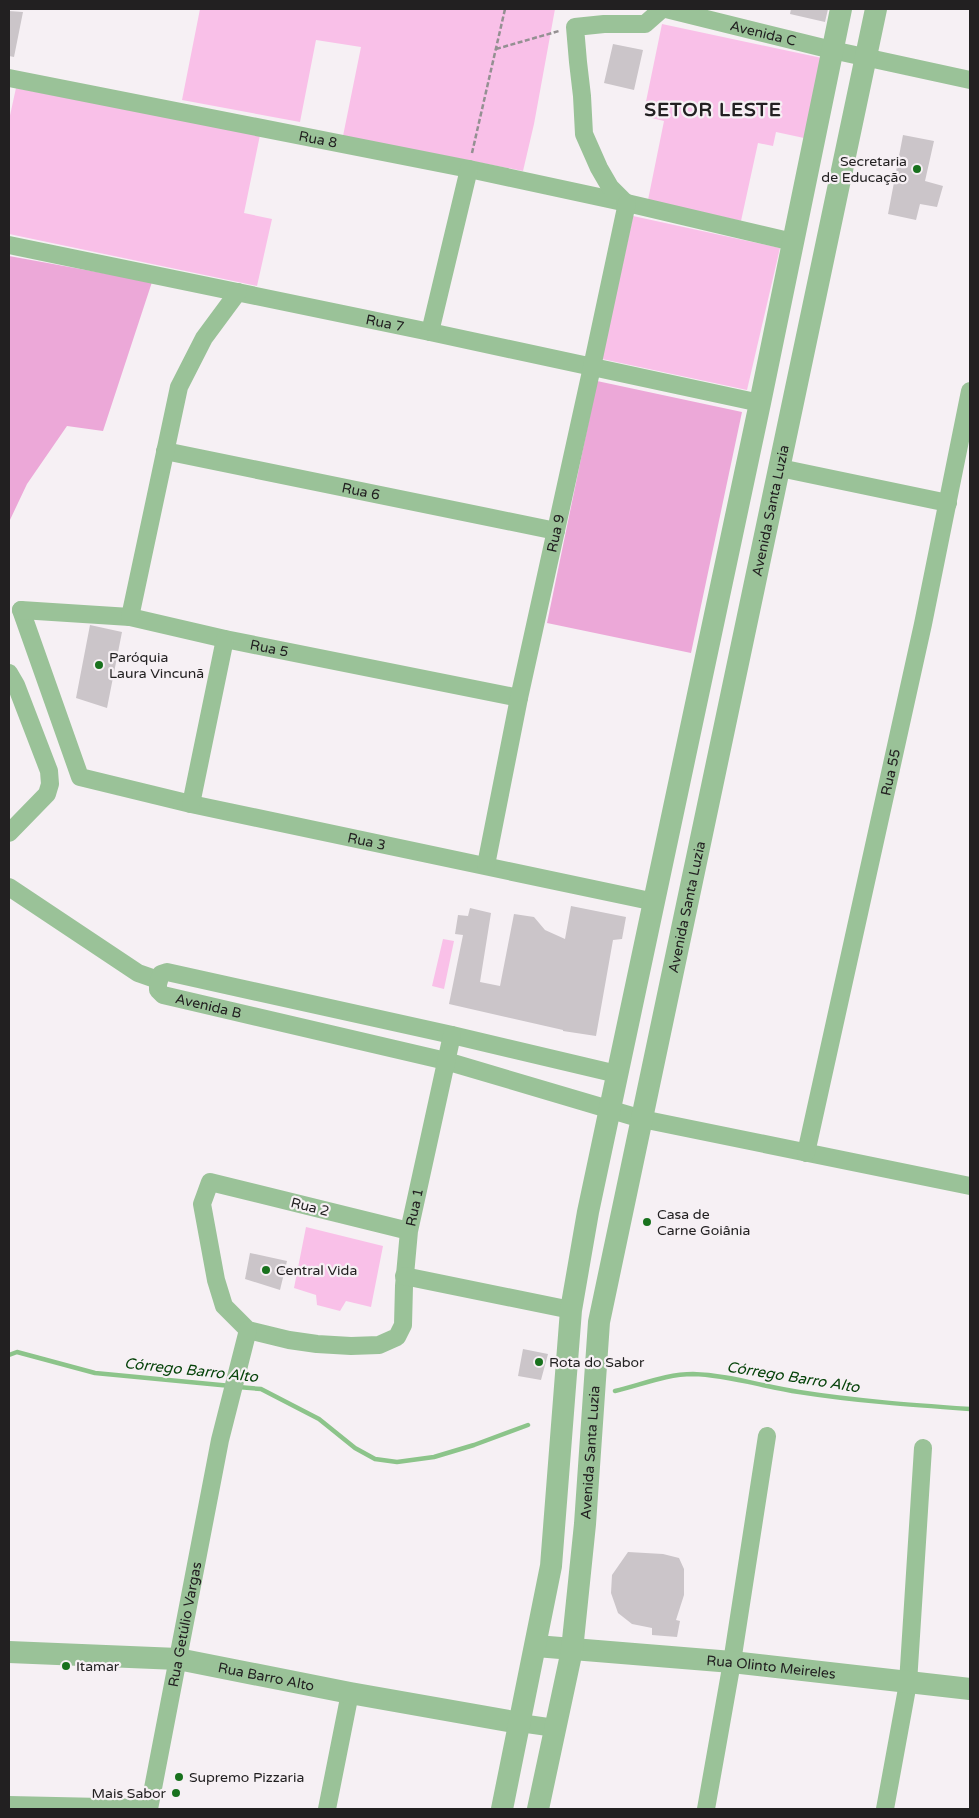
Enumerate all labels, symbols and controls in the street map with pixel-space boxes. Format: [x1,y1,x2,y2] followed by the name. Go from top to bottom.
[728,17,798,49] street label: Avenida C
[644,99,782,121] district label: SETOR LESTE
[297,127,339,151] street label: Rua 8
[821,153,907,186] place label: Secretaria de Educação
[911,163,923,175] marker: Secretaria de Educação
[364,310,406,335] street label: Rua 7
[748,443,792,578] street label: Avenida Santa Luzia
[340,479,382,503] street label: Rua 6
[543,512,568,554] street label: Rua 9
[249,636,290,660] street label: Rua 5
[109,649,204,682] place label: Paróquia Laura Vincunã
[93,659,105,671] marker: Paróquia Laura Vincunã
[877,747,904,797] street label: Rua 55
[346,829,388,853] street label: Rua 3
[664,839,709,974] street label: Avenida Santa Luzia
[174,990,243,1022] street label: Avenida B
[402,1186,427,1228] street label: Rua 1
[289,1194,331,1220] street label: Rua 2
[657,1206,750,1239] place label: Casa de Carne Goiânia
[641,1216,653,1228] marker: Casa de Carne Goiânia
[276,1262,357,1279] place label: Central Vida
[260,1264,272,1276] marker: Central Vida
[123,1354,260,1386] water label: Córrego Barro Alto
[549,1354,645,1371] place label: Rota do Sabor
[533,1356,545,1368] marker: Rota do Sabor
[725,1358,862,1397] water label: Córrego Barro Alto
[577,1385,603,1520] street label: Avenida Santa Luzia
[164,1560,205,1688] street label: Rua Getúlio Vargas
[706,1651,837,1682] street label: Rua Olinto Meireles
[76,1658,120,1675] place label: Itamar
[216,1659,316,1694] street label: Rua Barro Alto
[60,1660,72,1672] marker: Itamar
[189,1769,304,1786] place label: Supremo Pizzaria
[173,1771,185,1783] marker: Supremo Pizzaria
[92,1785,167,1802] place label: Mais Sabor
[170,1787,182,1799] marker: Mais Sabor

